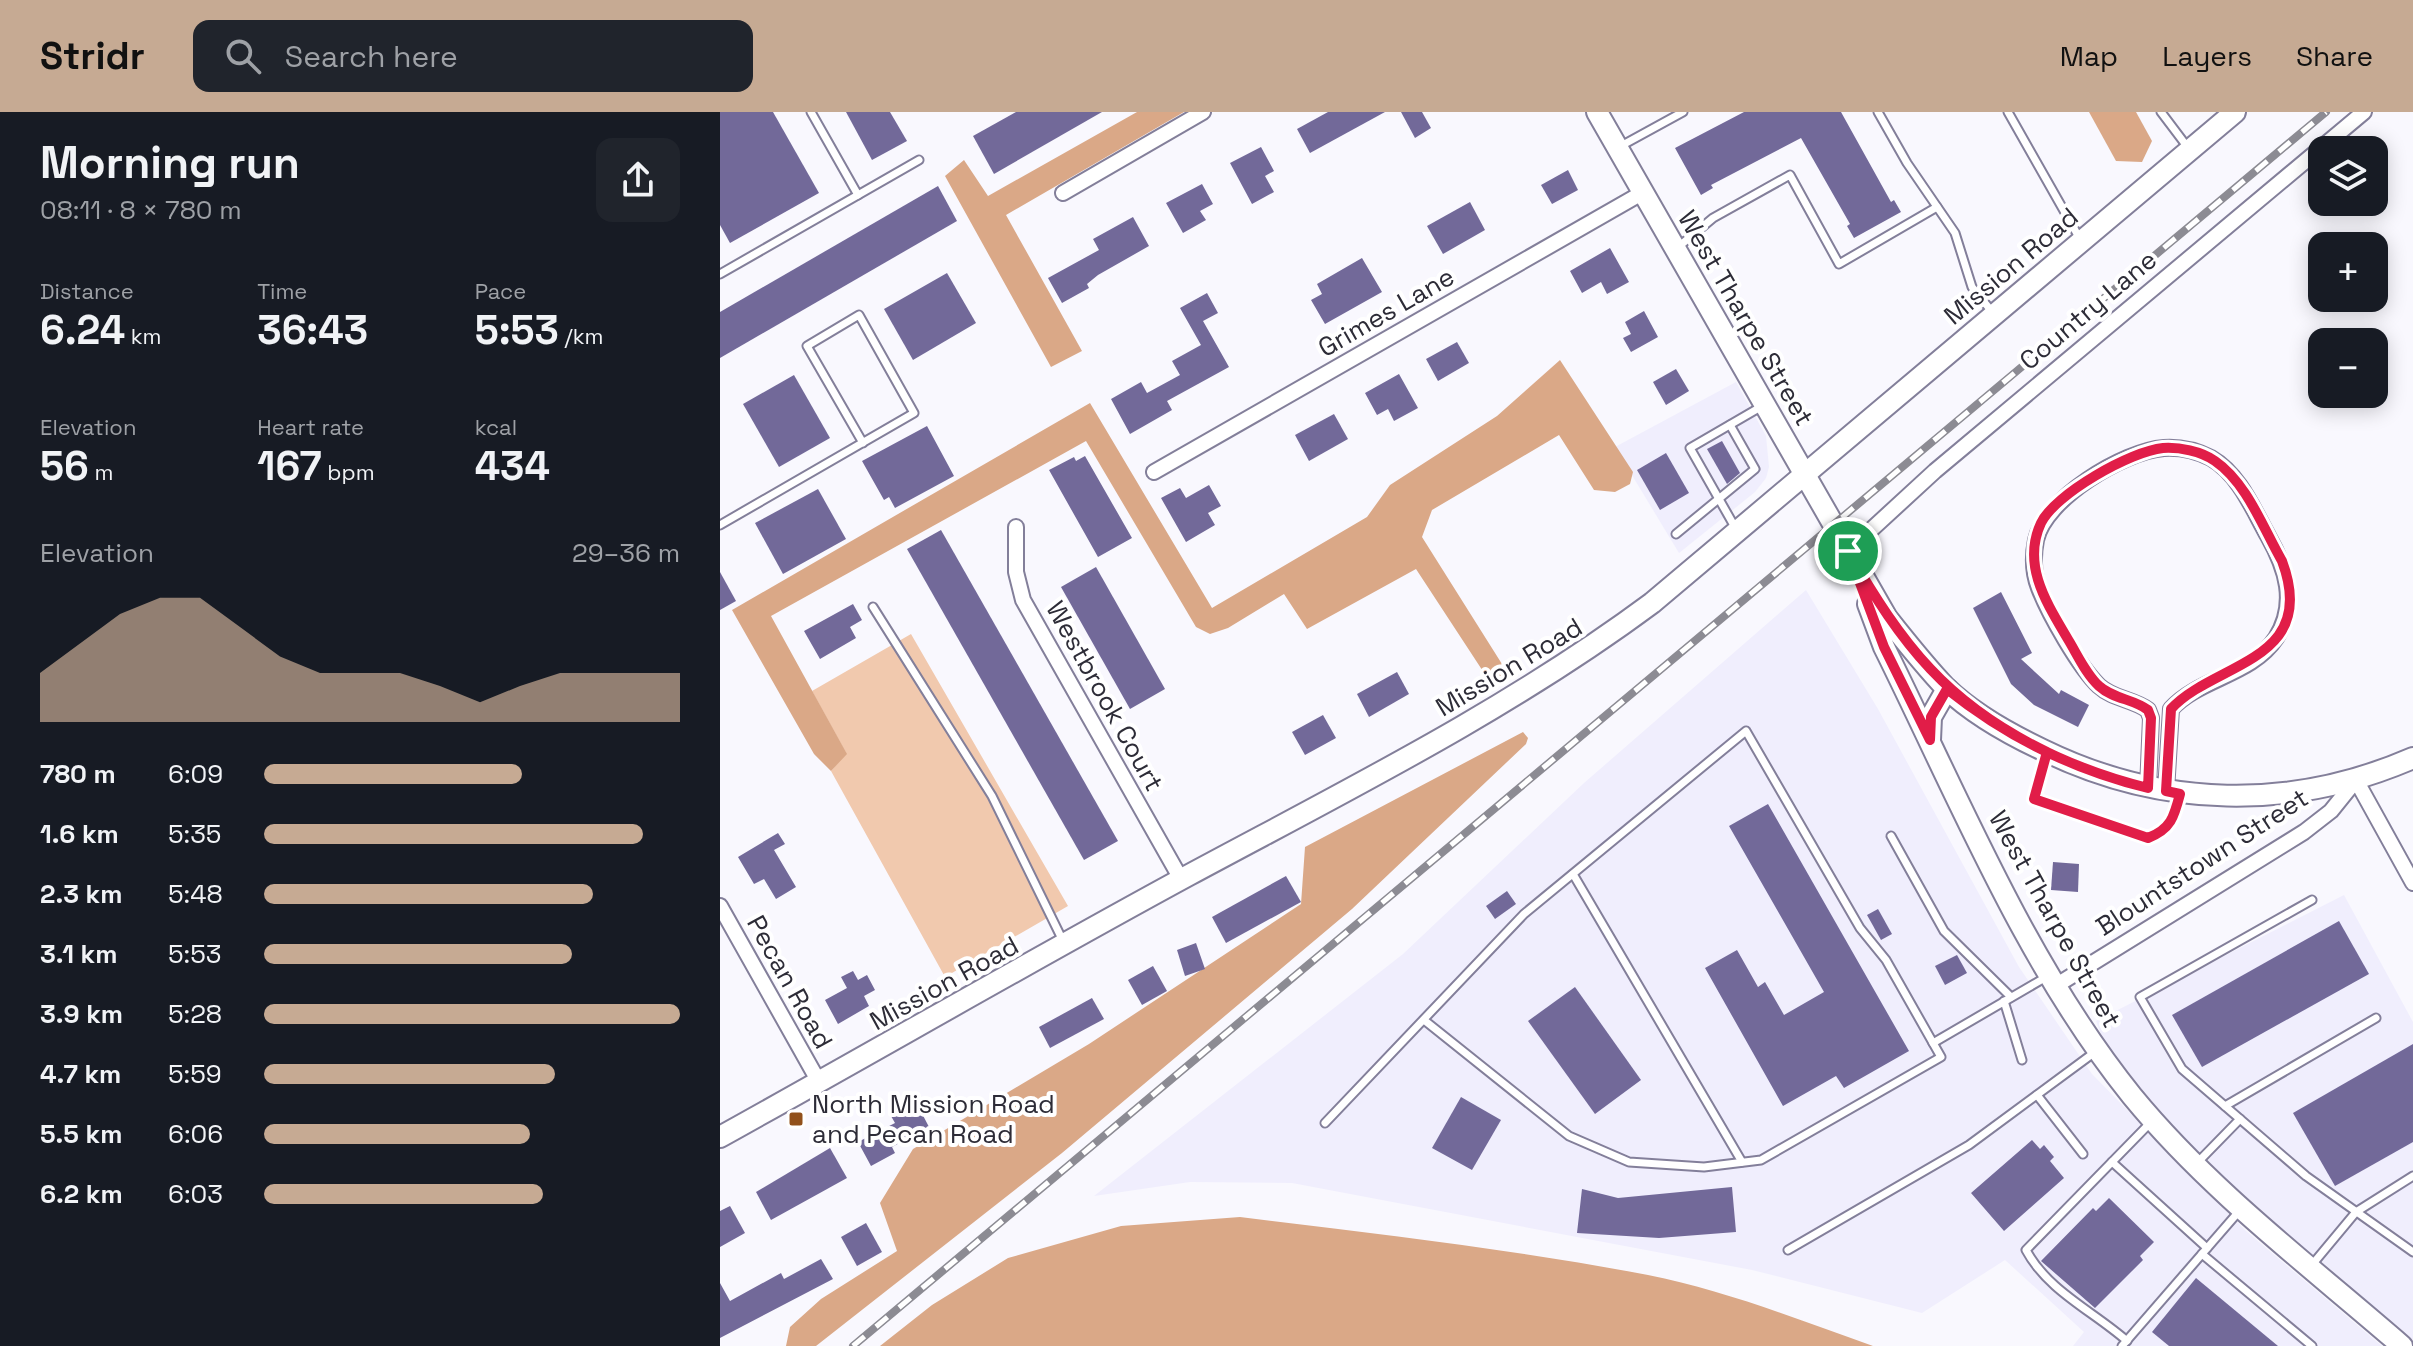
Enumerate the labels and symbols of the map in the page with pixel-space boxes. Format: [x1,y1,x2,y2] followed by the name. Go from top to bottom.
[1937,200,2085,332] street label: Mission Road
[1670,204,1822,432] street label: West Tharpe Street
[2012,243,2164,377] street label: Country Lane
[1312,259,1460,365] street label: Grimes Lane
[1814,517,1882,585] pin
[1039,595,1171,797] street label: Westbrook Court
[1429,610,1589,724] street label: Mission Road
[2089,781,2315,943] street label: Blountstown Street
[1981,804,2129,1034] street label: West Tharpe Street
[739,909,841,1055] street label: Pecan Road
[864,928,1024,1038] street label: Mission Road
[812,1087,1055,1151] place label: North Mission Road and Pecan Road
[787,1110,805,1128] marker: North Mission Road and Pecan Road

